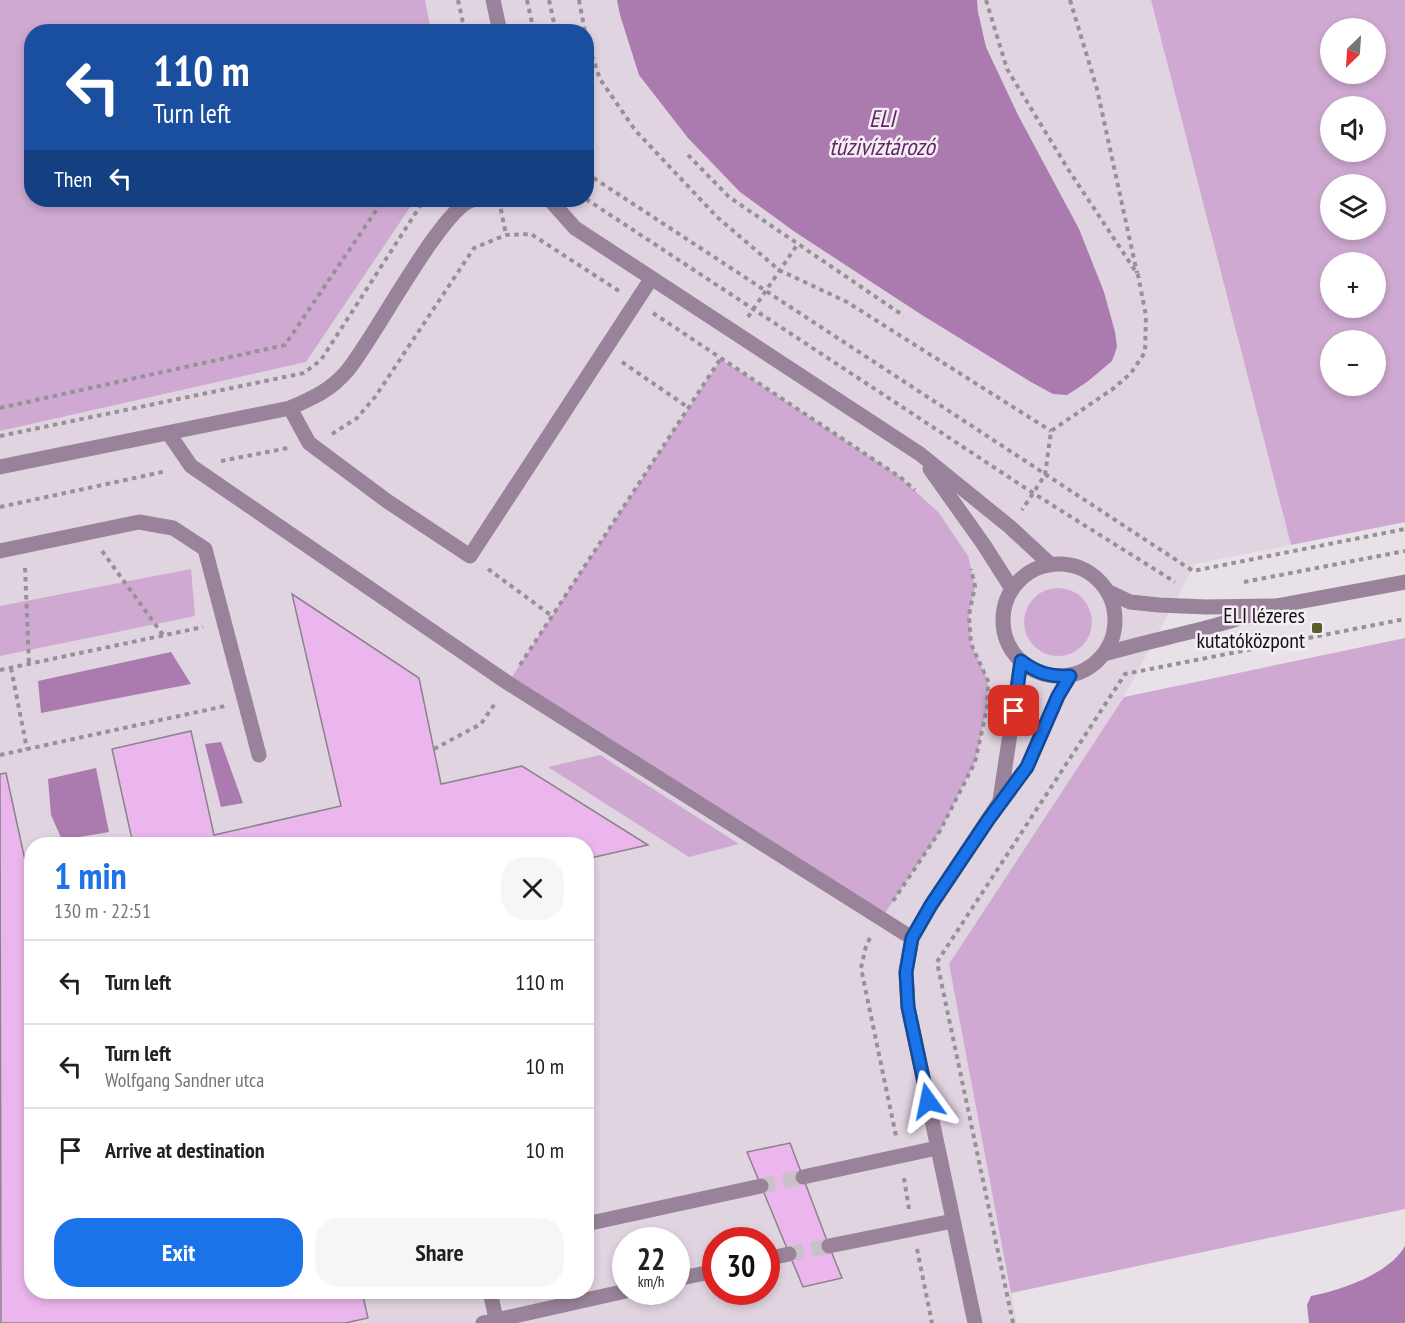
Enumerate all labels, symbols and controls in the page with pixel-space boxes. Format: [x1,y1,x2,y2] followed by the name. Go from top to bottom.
[1320,18,1386,84] north arrow
[1320,18,1386,396] map controls
[153,43,250,98] text: 110 m
[54,48,132,126] icon: left
[153,96,231,130] text: Turn left
[1320,96,1386,162] button: sound
[829,103,936,162] water label: ELI tűzivíztározó
[104,162,137,195] icon: left
[54,165,92,193] text: Then
[1320,174,1386,240] button: layers
[1320,252,1386,318] button: +
[1320,330,1386,396] button: −
[1196,601,1305,654] place label: ELI lézeres kutatóközpont
[1310,621,1324,635] marker: ELI lézeres kutatóközpont
[988,685,1039,736] pin
[997,694,1030,727] icon: arrive
[54,852,127,899] text: 1 min
[501,857,564,920] button: close
[54,898,151,924] text: 130 m · 22:51
[54,966,87,999] icon: left
[105,968,171,996] text: Turn left
[515,968,564,996] text: 110 m
[105,1039,171,1067] text: Turn left
[54,1050,87,1083] icon: left
[525,1052,564,1080] text: 10 m
[105,1067,264,1093] text: Wolfgang Sandner utca
[896,1069,960,1133] position arrow
[54,1134,87,1167] icon: arrive
[105,1136,265,1164] text: Arrive at destination
[525,1136,564,1164] text: 10 m
[54,1218,303,1287] button: Exit
[315,1218,564,1287] button: Share
[702,1227,780,1305] speed limit sign: 30
[637,1239,665,1278] text: 22
[638,1272,664,1291] text: km/h

